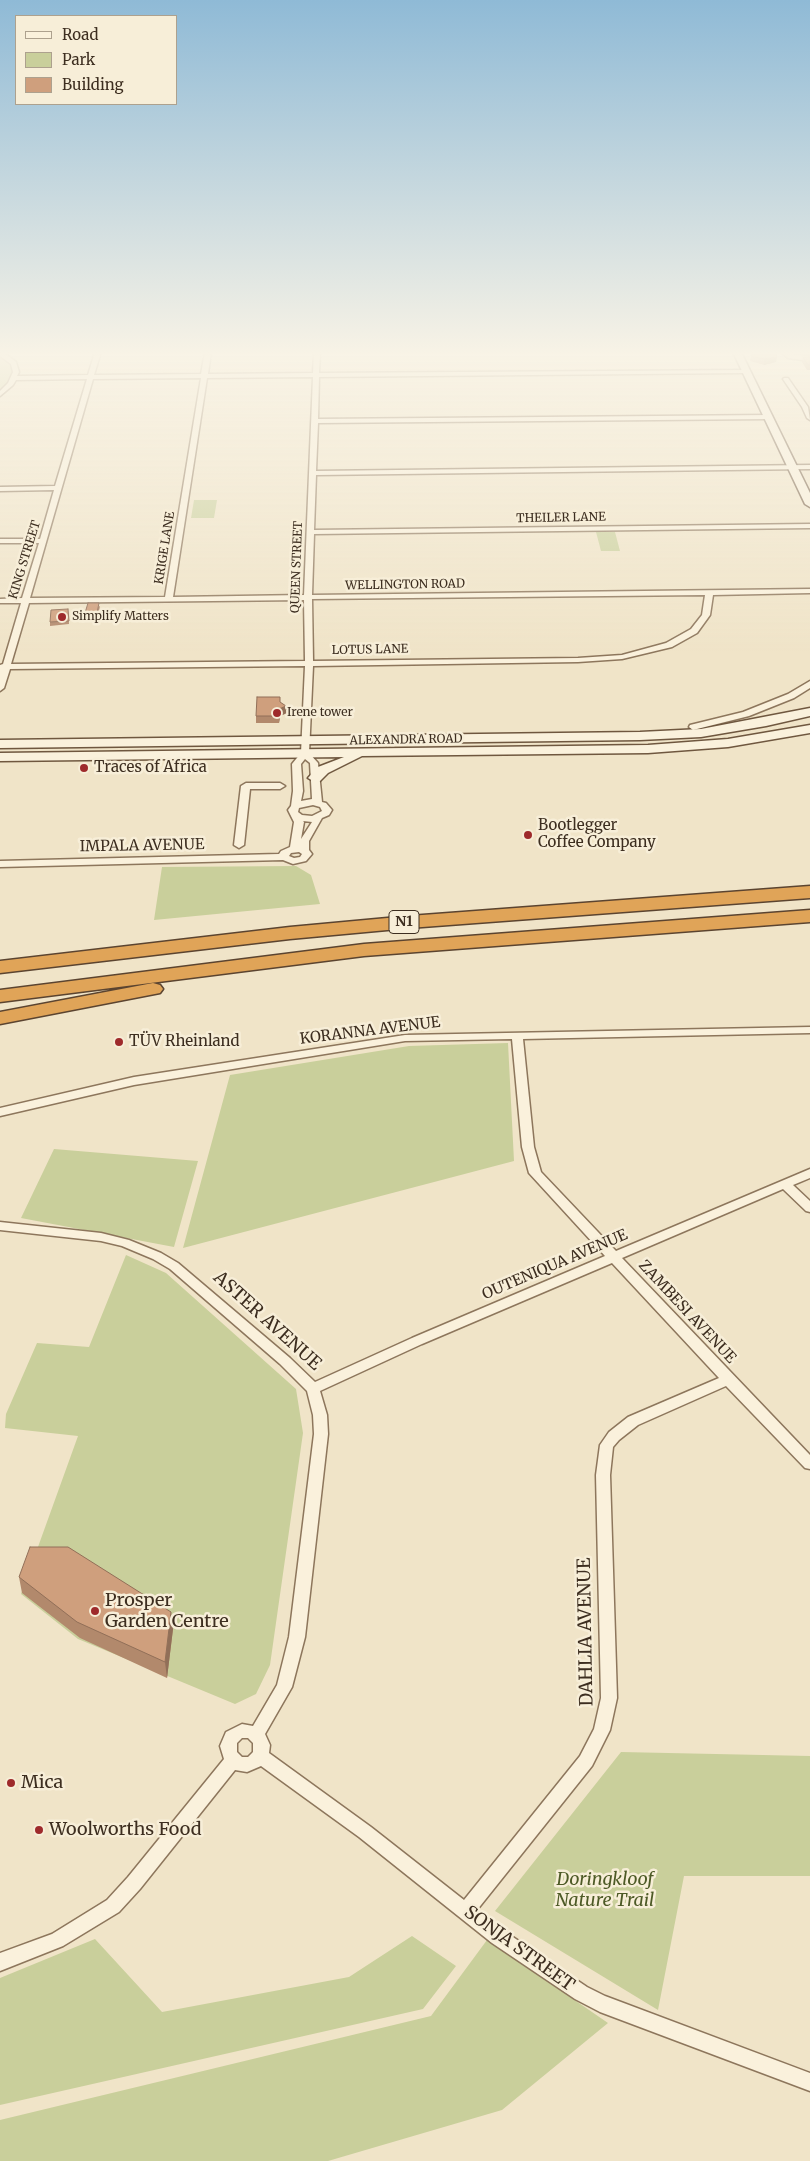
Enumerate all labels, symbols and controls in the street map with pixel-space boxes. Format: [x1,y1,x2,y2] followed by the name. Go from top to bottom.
[15,15,178,105] legend
[62,25,98,44] text: Road
[62,50,95,69] text: Park
[62,75,124,94] text: Building
[516,510,606,526] street label: THEILER LANE
[152,511,178,585] street label: KRIGE LANE
[6,519,44,601] street label: KING STREET
[288,521,306,613] street label: QUEEN STREET
[345,577,465,593] street label: WELLINGTON ROAD
[72,610,169,624] place label: Simplify Matters
[56,611,68,623] marker: Simplify Matters
[332,642,408,658] street label: LOTUS LANE
[287,706,353,720] place label: Irene tower
[271,707,283,719] marker: Irene tower
[349,732,463,748] street label: ALEXANDRA ROAD
[94,759,207,777] place label: Traces of Africa
[78,762,90,774] marker: Traces of Africa
[538,817,656,852] place label: Bootlegger Coffee Company
[522,829,534,841] marker: Bootlegger Coffee Company
[79,836,205,856] street label: IMPALA AVENUE
[389,910,419,934] road number: N1
[299,1013,441,1049] street label: KORANNA AVENUE
[129,1033,240,1051] place label: TÜV Rheinland
[113,1036,125,1048] marker: TÜV Rheinland
[480,1226,630,1304] street label: OUTENIQUA AVENUE
[635,1257,739,1367] street label: ZAMBESI AVENUE
[209,1267,325,1375] street label: ASTER AVENUE
[574,1558,598,1706] street label: DAHLIA AVENUE
[105,1590,229,1632] place label: Prosper Garden Centre
[89,1605,101,1617] marker: Prosper Garden Centre
[21,1772,63,1794] place label: Mica
[5,1777,17,1789] marker: Mica
[49,1819,202,1841] place label: Woolworths Food
[33,1824,45,1836] marker: Woolworths Food
[556,1869,654,1912] park label: Doringkloof Nature Trail
[460,1902,578,1996] street label: SONJA STREET

